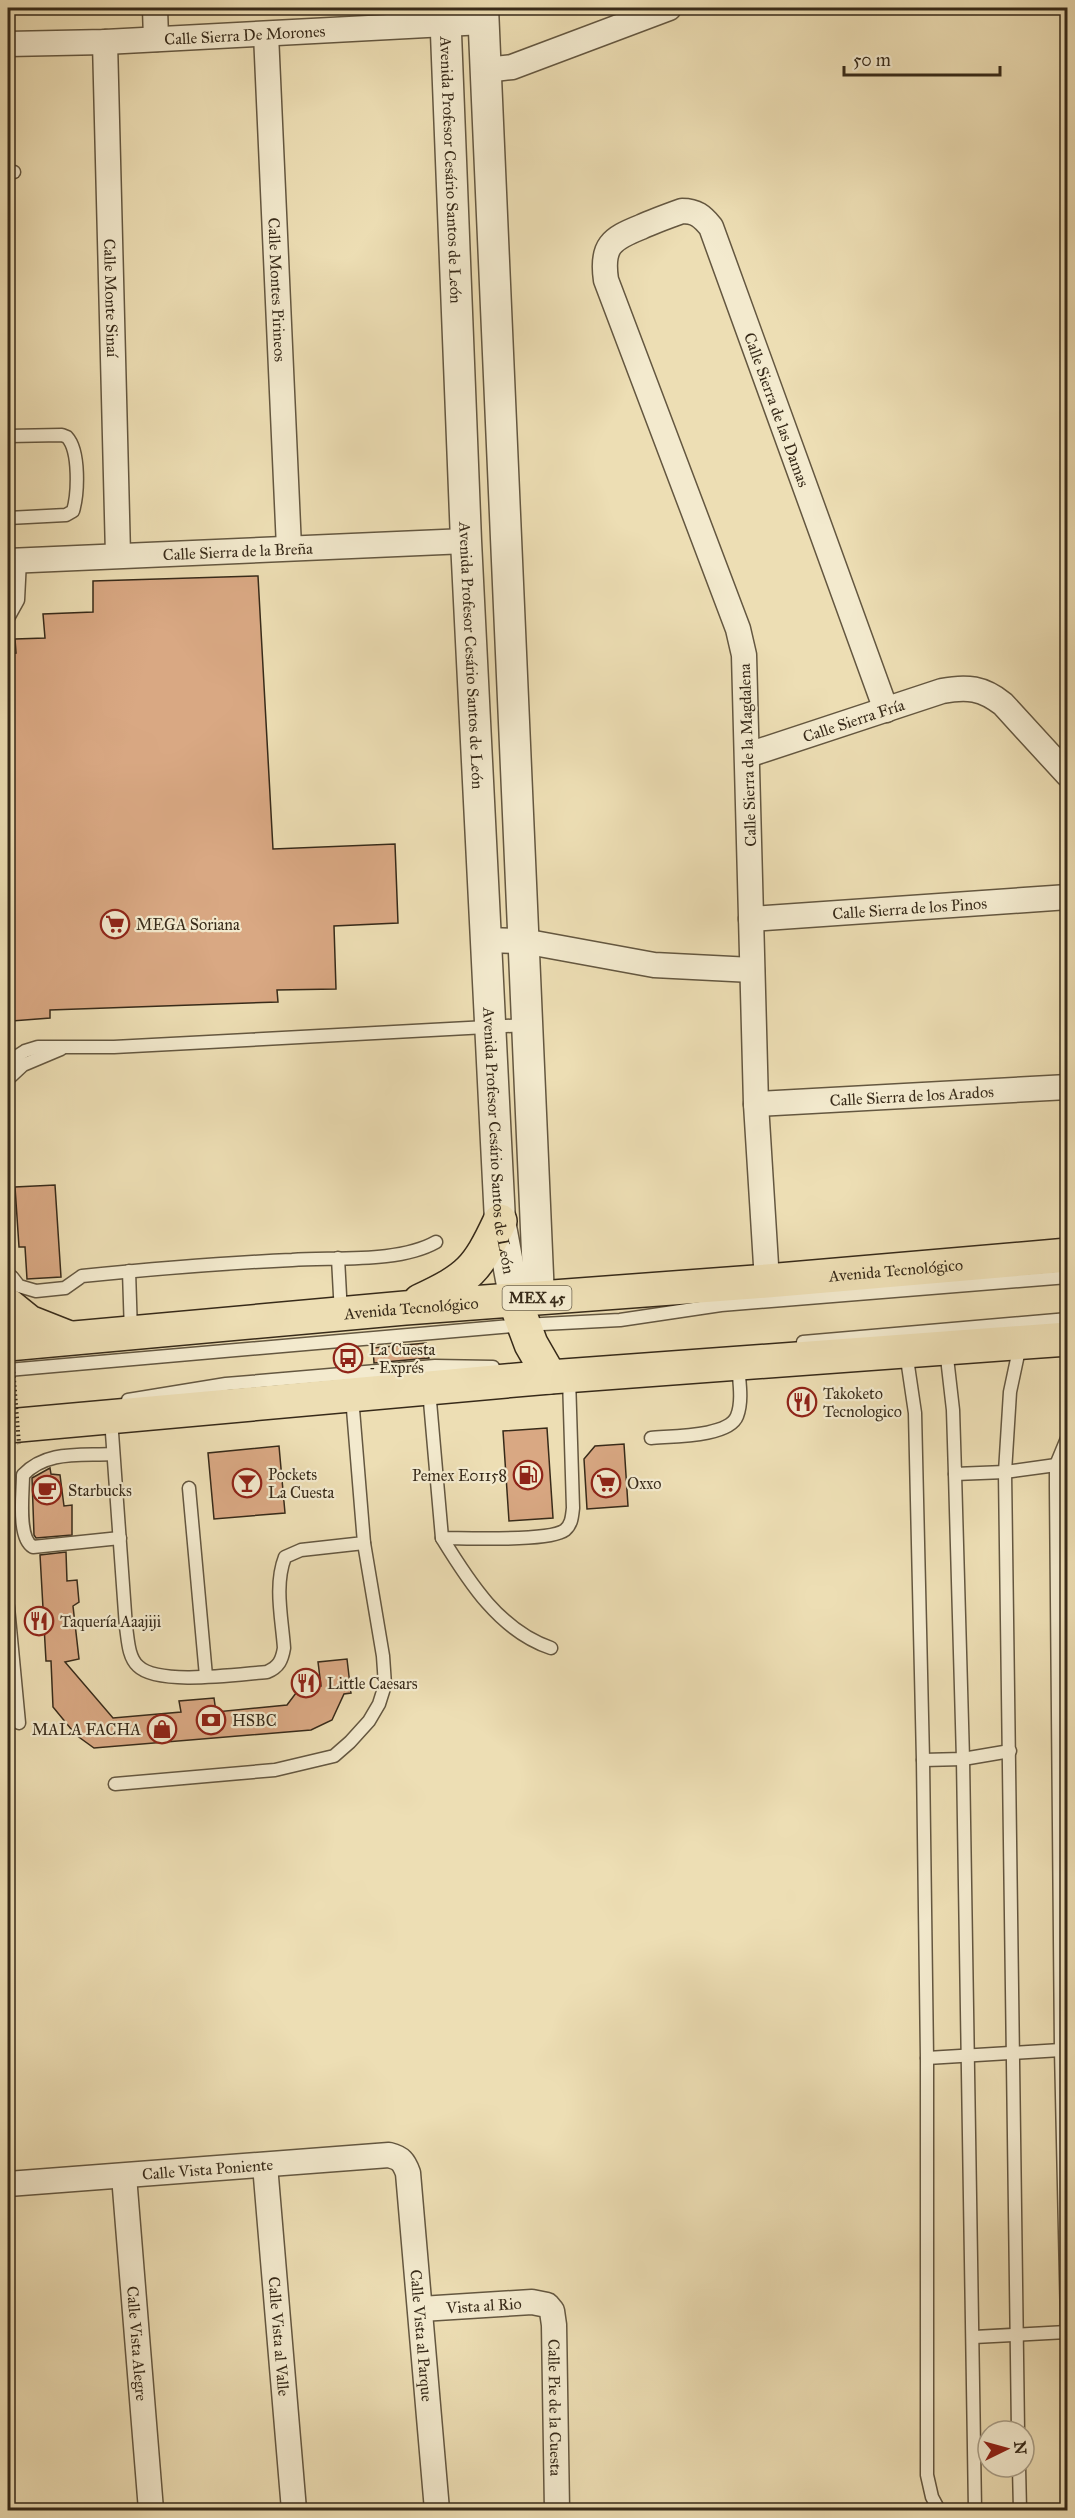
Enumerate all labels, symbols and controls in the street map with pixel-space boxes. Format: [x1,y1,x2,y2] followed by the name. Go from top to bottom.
[164,21,326,49] street label: Calle Sierra De Morones
[436,35,466,304] street label: Avenida Profesor Cesário Santos de León
[844,39,1000,77] scale bar
[853,49,891,71] text: 50 m
[264,217,290,363] street label: Calle Montes Pirineos
[100,238,122,358] street label: Calle Monte Sinaí
[740,330,813,490] street label: Calle Sierra de las Damas
[455,521,487,790] street label: Avenida Profesor Cesário Santos de León
[162,539,313,564] street label: Calle Sierra de la Breña
[735,663,761,847] street label: Calle Sierra de la Magdalena
[800,695,907,746] street label: Calle Sierra Fría
[832,894,988,923] street label: Calle Sierra de los Pinos
[99,908,131,940] supermarket icon: MEGA Soriana
[136,915,240,934] place label: MEGA Soriana
[479,1006,519,1276] street label: Avenida Profesor Cesário Santos de León
[829,1082,995,1110] street label: Calle Sierra de los Arados
[827,1255,964,1286] street label: Avenida Tecnológico
[502,1286,572,1310] road number: MEX 45
[342,1294,479,1324] street label: Avenida Tecnológico
[369,1340,436,1377] place label: La Cuesta - Exprés
[332,1342,364,1374] bus stop icon: La Cuesta - Exprés
[823,1384,902,1422] place label: Takoketo Tecnologico
[786,1386,818,1418] restaurant icon: Takoketo Tecnologico
[512,1459,544,1491] fuel station icon: Pemex E01158
[268,1465,335,1502] place label: Pockets La Cuesta
[412,1466,507,1485] place label: Pemex E01158
[231,1467,263,1499] bar icon: Pockets La Cuesta
[590,1467,622,1499] supermarket icon: Oxxo
[31,1474,63,1506] cafe icon: Starbucks
[627,1474,661,1493] place label: Oxxo
[68,1481,132,1500] place label: Starbucks
[23,1605,55,1637] restaurant icon: Taquería Aaajiji
[60,1612,162,1632] place label: Taquería Aaajiji
[290,1667,322,1699] restaurant icon: Little Caesars
[327,1674,418,1693] place label: Little Caesars
[195,1704,227,1736] bank icon: HSBC
[232,1711,277,1730] place label: HSBC
[146,1713,178,1745] shop icon: MALA FACHA
[32,1720,141,1739] place label: MALA FACHA
[141,2155,274,2184] street label: Calle Vista Poniente
[406,2269,437,2403] street label: Calle Vista al Parque
[264,2276,293,2397] street label: Calle Vista al Valle
[123,2285,151,2402] street label: Calle Vista Alegre
[445,2294,522,2317] street label: Vista al Rio
[544,2339,565,2476] street label: Calle Pie de la Cuesta
[976,2419,1036,2479] north arrow
[1010,2440,1031,2456] text: N

